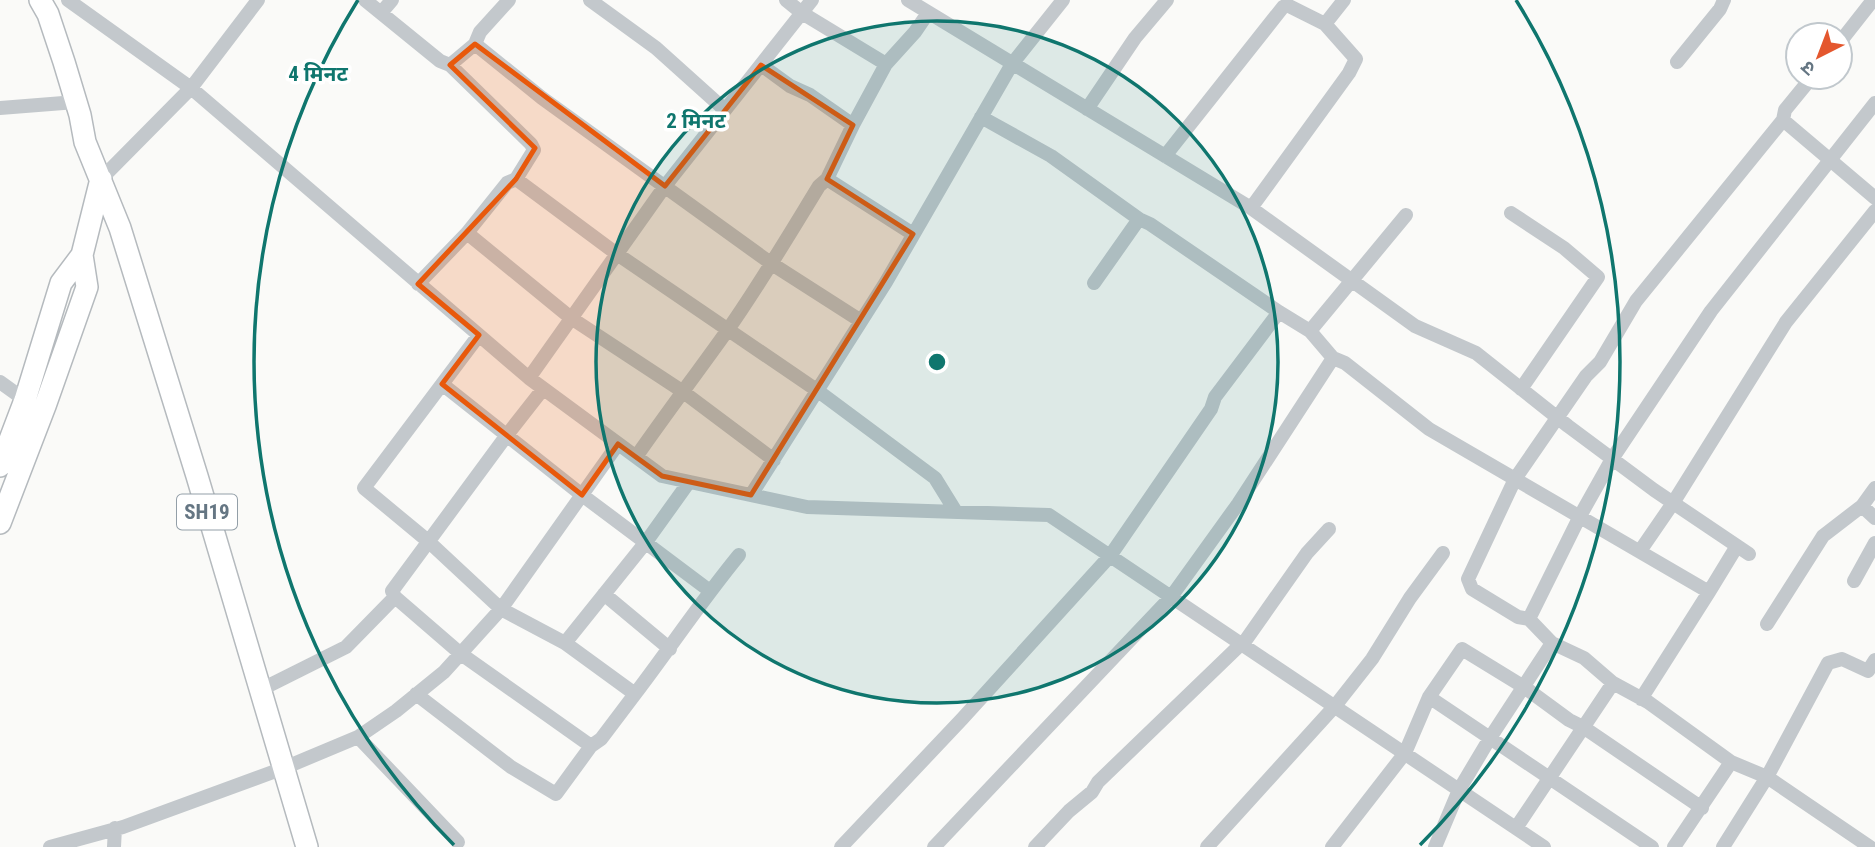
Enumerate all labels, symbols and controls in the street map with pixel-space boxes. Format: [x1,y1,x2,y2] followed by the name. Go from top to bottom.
[1784,21,1854,91] north arrow
[1795,55,1820,81] text: उ
[288,62,348,86] text: 4 मिनट
[666,109,726,133] text: 2 मिनट
[925,350,949,374] centre of rings
[177,494,237,530] road number: SH19

